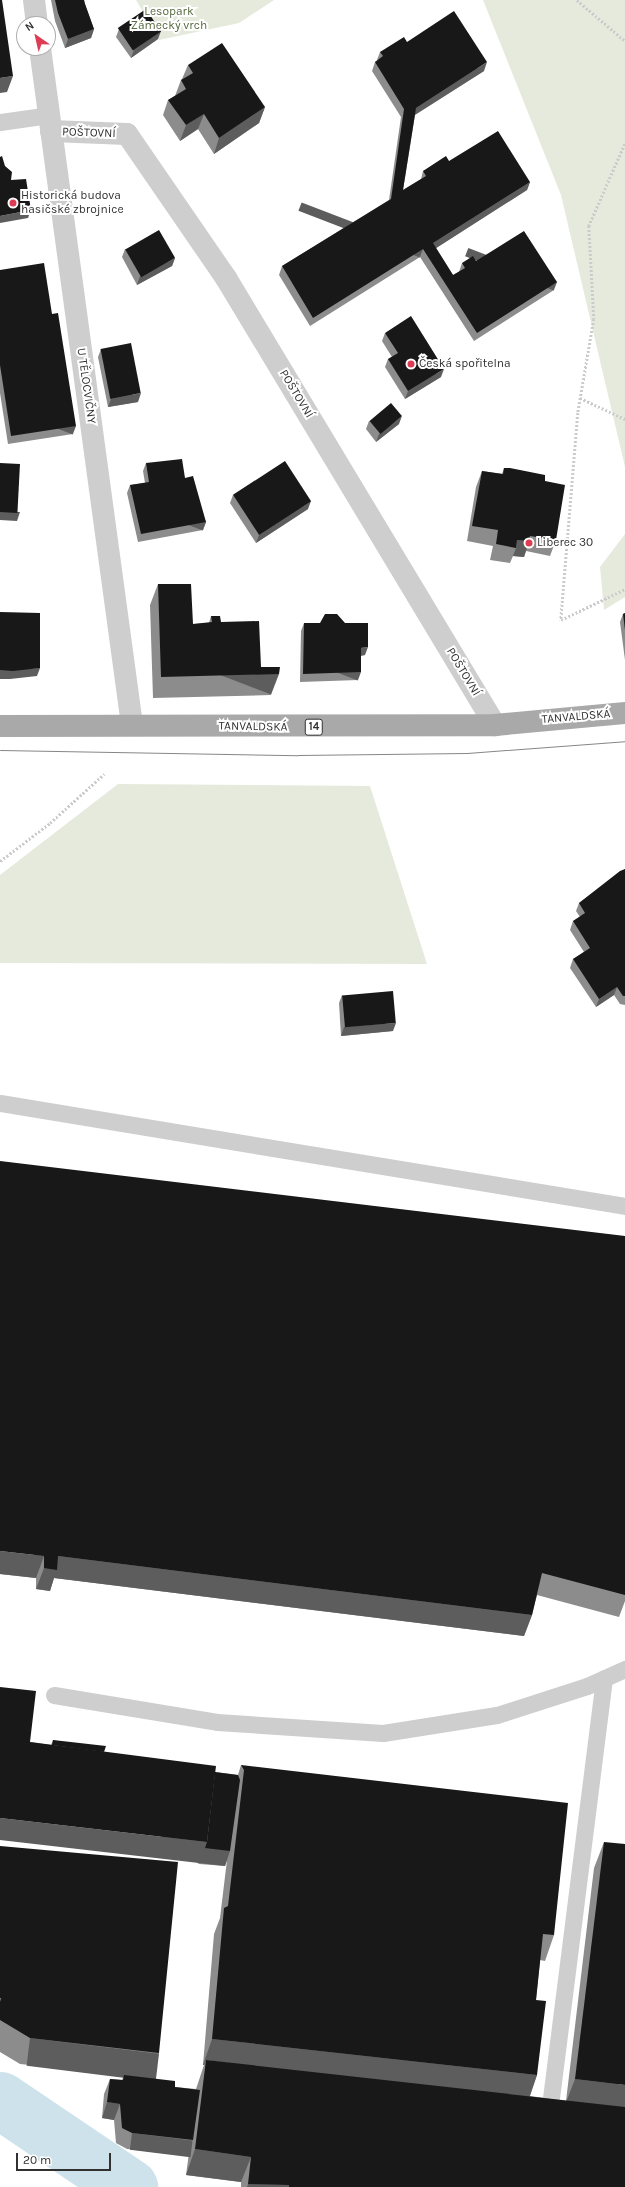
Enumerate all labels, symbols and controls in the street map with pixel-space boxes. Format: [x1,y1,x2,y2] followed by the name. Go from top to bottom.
[131,5,207,33] park label: Lesopark Zámecký vrch
[16,16,56,56] north arrow
[23,19,36,34] text: N
[62,125,116,141] street label: POŠTOVNÍ
[21,189,124,217] place label: Historická budova hasičské zbrojnice
[8,198,18,208] marker: Historická budova hasičské zbrojnice
[74,347,98,425] street label: U TĚLOCVIČNY
[419,357,511,371] place label: Česká spořitelna
[406,359,416,369] marker: Česká spořitelna
[276,367,316,421] street label: POŠTOVNÍ
[537,536,593,550] place label: Liberec 30
[524,538,534,548] marker: Liberec 30
[443,645,483,699] street label: POŠTOVNÍ
[541,707,611,727] street label: TANVALDSKÁ
[304,718,324,736] road number: 14
[218,719,288,735] street label: TANVALDSKÁ
[18,2145,113,2171] scale bar
[23,2153,51,2167] text: 20 m

